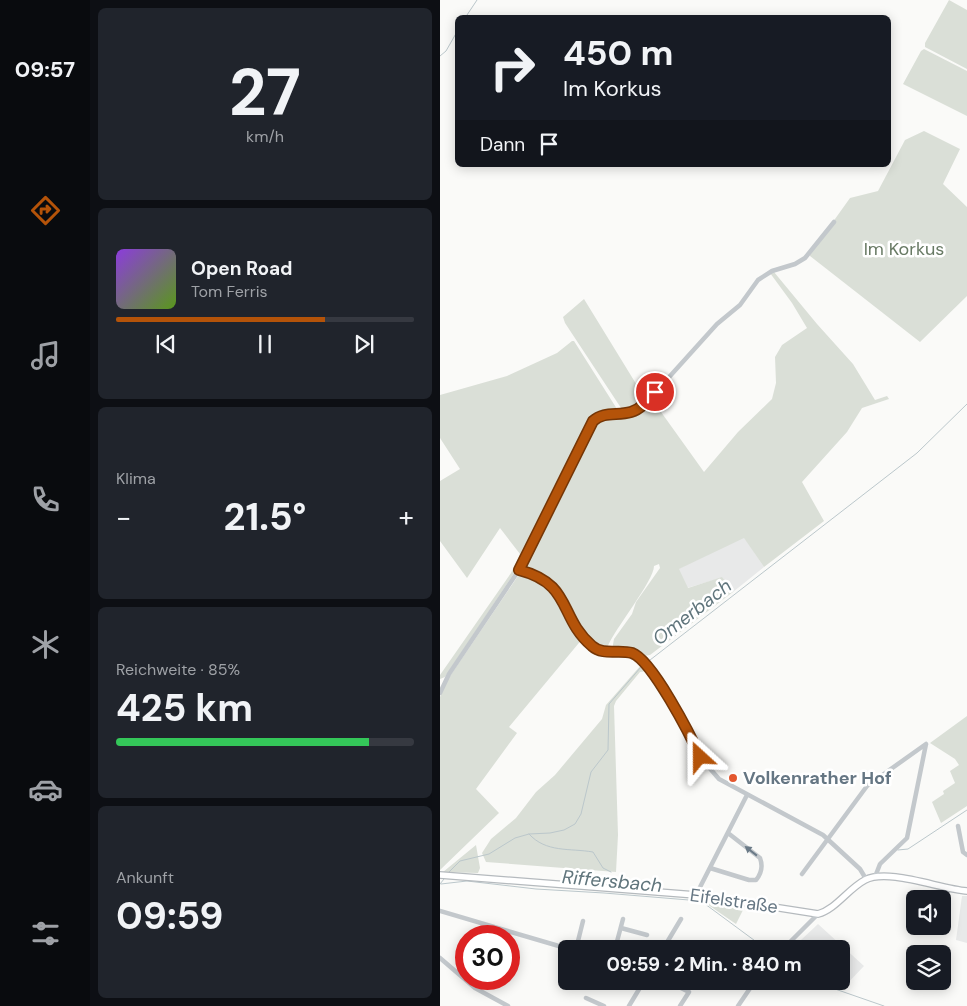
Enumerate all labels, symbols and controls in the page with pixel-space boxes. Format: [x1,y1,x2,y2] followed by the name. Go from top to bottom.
[563,30,673,76] text: 450 m
[480,35,545,100] icon: right
[229,51,301,135] text: 27
[15,55,75,84] text: 09:57
[563,74,662,103] text: Im Korkus
[246,126,284,147] text: km/h
[535,130,563,158] icon: arrive
[480,132,525,157] text: Dann
[28,193,63,228] icon: directions
[864,237,944,261] park label: Im Korkus
[191,256,293,281] text: Open Road
[191,281,268,302] text: Tom Ferris
[152,330,180,358] icon: previous
[251,330,279,358] icon: pause
[350,330,378,358] icon: next
[28,338,63,373] icon: music
[634,371,676,413] pin
[641,378,669,406] icon: arrive
[116,468,156,489] text: Klima
[28,482,63,517] icon: phone
[224,492,306,542] text: 21.5°
[116,499,131,536] text: −
[399,499,414,536] text: +
[647,573,737,651] water label: Omerbach
[28,627,63,662] icon: climate
[116,659,240,680] text: Reichweite · 85%
[116,683,253,733] text: 425 km
[673,730,725,782] position arrow
[743,766,892,790] place label: Volkenrather Hof
[28,772,63,807] icon: car
[727,772,739,784] marker: Volkenrather Hof
[744,846,758,856] one-way arrow
[561,864,663,898] water label: Riffersbach
[116,867,174,888] text: Ankunft
[689,883,779,919] street label: Eifelstraße
[906,890,951,990] map controls
[906,890,951,935] button: sound
[116,891,223,941] text: 09:59
[28,916,63,951] icon: filters
[455,925,520,990] speed limit sign: 30
[906,945,951,990] button: layers
[606,952,802,977] text: 09:59 · 2 Min. · 840 m

